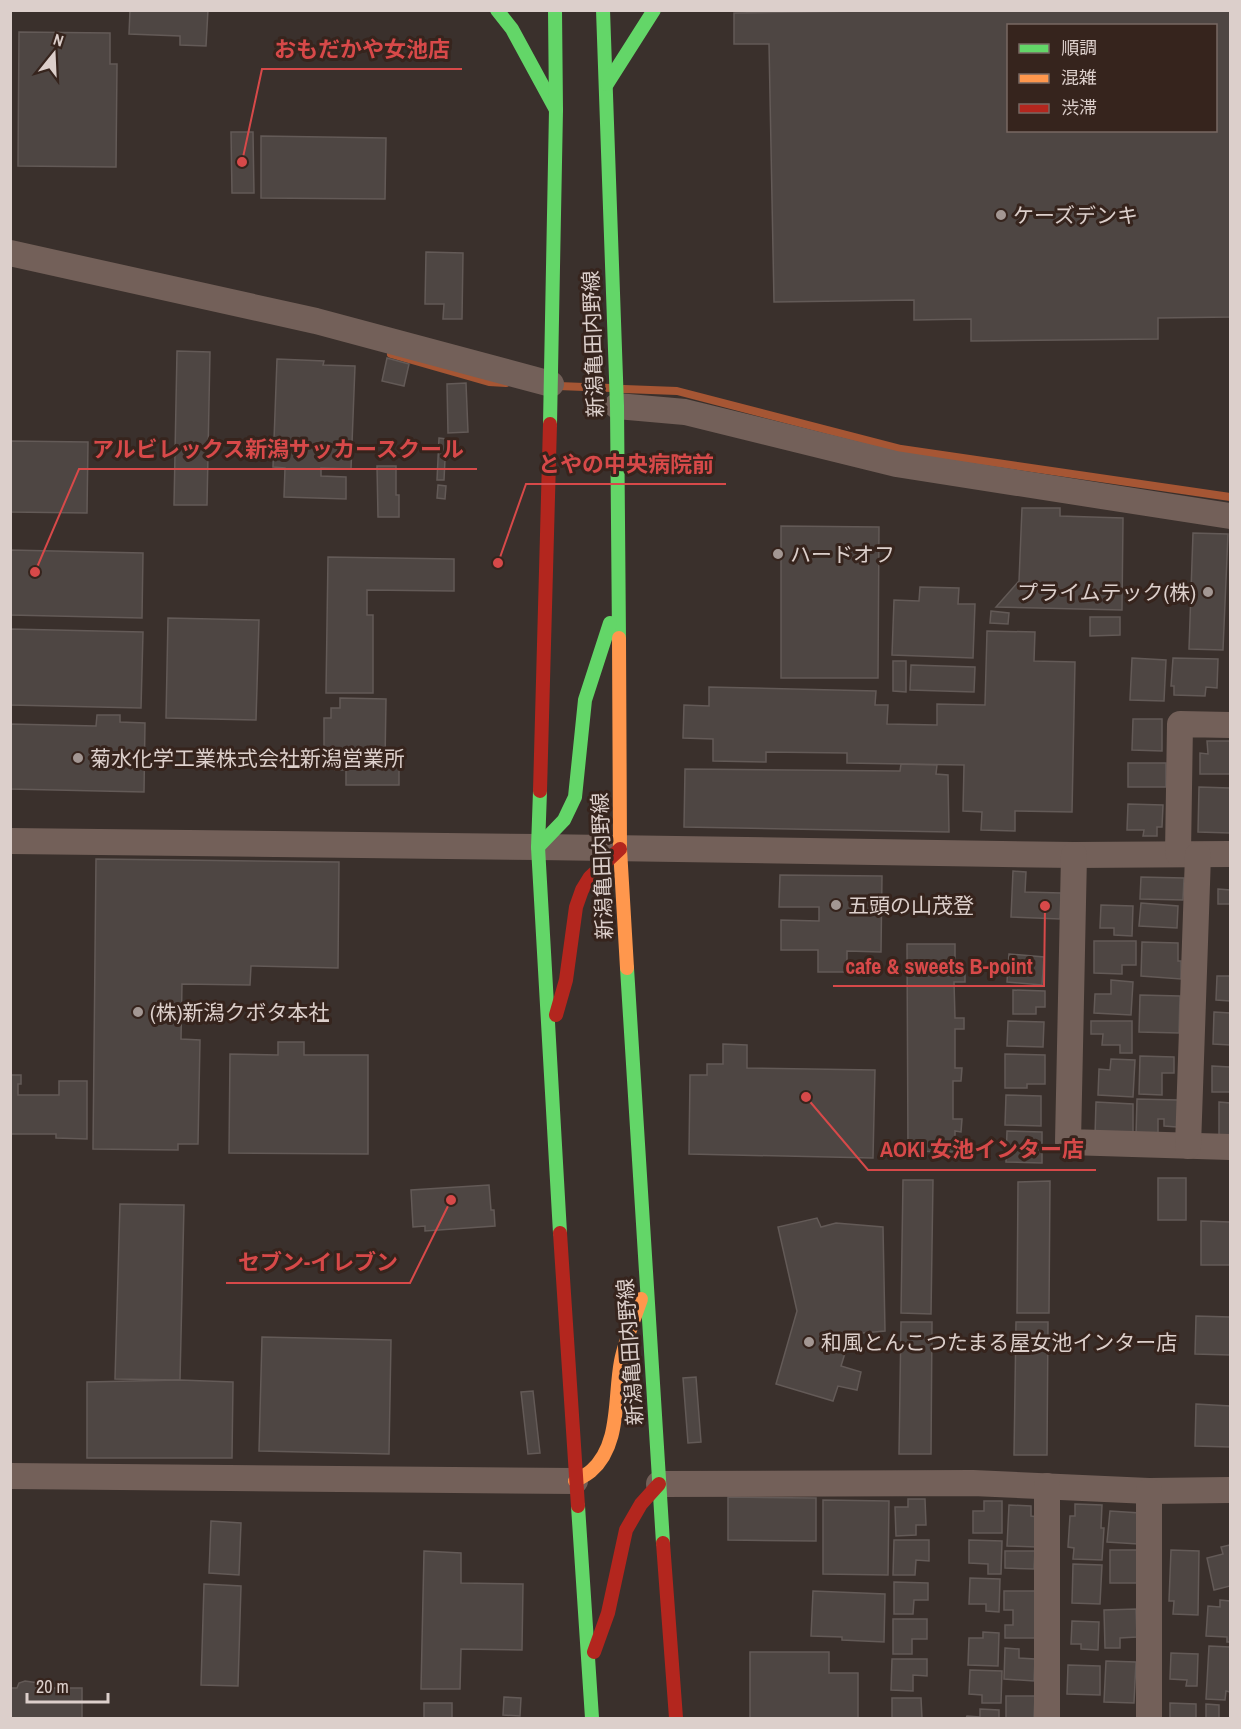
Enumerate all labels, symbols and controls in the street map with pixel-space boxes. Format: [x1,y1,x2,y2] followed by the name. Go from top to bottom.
[24,24,84,84] north arrow
[1007,24,1217,132] legend
[51,28,67,52] text: N
[262,29,462,69] callout: おもだかや女池店
[274,34,450,64] text: おもだかや女池店
[1061,35,1097,60] text: 順調
[1061,65,1097,90] text: 混雑
[1061,95,1097,120] text: 渋滞
[1013,201,1138,230] place label: ケーズデンキ
[994,208,1008,222] marker: ケーズデンキ
[576,270,610,418] street label: 新潟亀田内野線
[79,429,477,469] callout: アルビレックス新潟サッカースクール
[92,434,464,464] text: アルビレックス新潟サッカースクール
[526,444,726,484] callout: とやの中央病院前
[538,449,714,479] text: とやの中央病院前
[790,540,895,569] place label: ハードオフ
[771,547,785,561] marker: ハードオフ
[1017,578,1196,607] place label: プライムテック(株)
[1201,585,1215,599] marker: プライムテック(株)
[90,744,405,773] place label: 菊水化学工業株式会社新潟営業所
[71,751,85,765] marker: 菊水化学工業株式会社新潟営業所
[585,792,619,940] street label: 新潟亀田内野線
[848,891,974,920] place label: 五頭の山茂登
[829,898,843,912] marker: 五頭の山茂登
[833,946,1044,986] callout: cafe & sweets B-point
[845,951,1033,981] text: cafe & sweets B-point
[150,998,329,1027] place label: (株)新潟クボタ本社
[131,1005,145,1019] marker: (株)新潟クボタ本社
[868,1130,1096,1170] callout: AOKI 女池インター店
[880,1134,1084,1164] text: AOKI 女池インター店
[226,1243,410,1283] callout: セブン-イレブン
[238,1247,398,1277] text: セブン-イレブン
[610,1278,650,1426] street label: 新潟亀田内野線
[821,1328,1177,1357] place label: 和風とんこつたまる屋女池インター店
[802,1335,816,1349] marker: 和風とんこつたまる屋女池インター店
[27,1666,108,1704] scale bar
[36,1674,69,1699] text: 20 m

